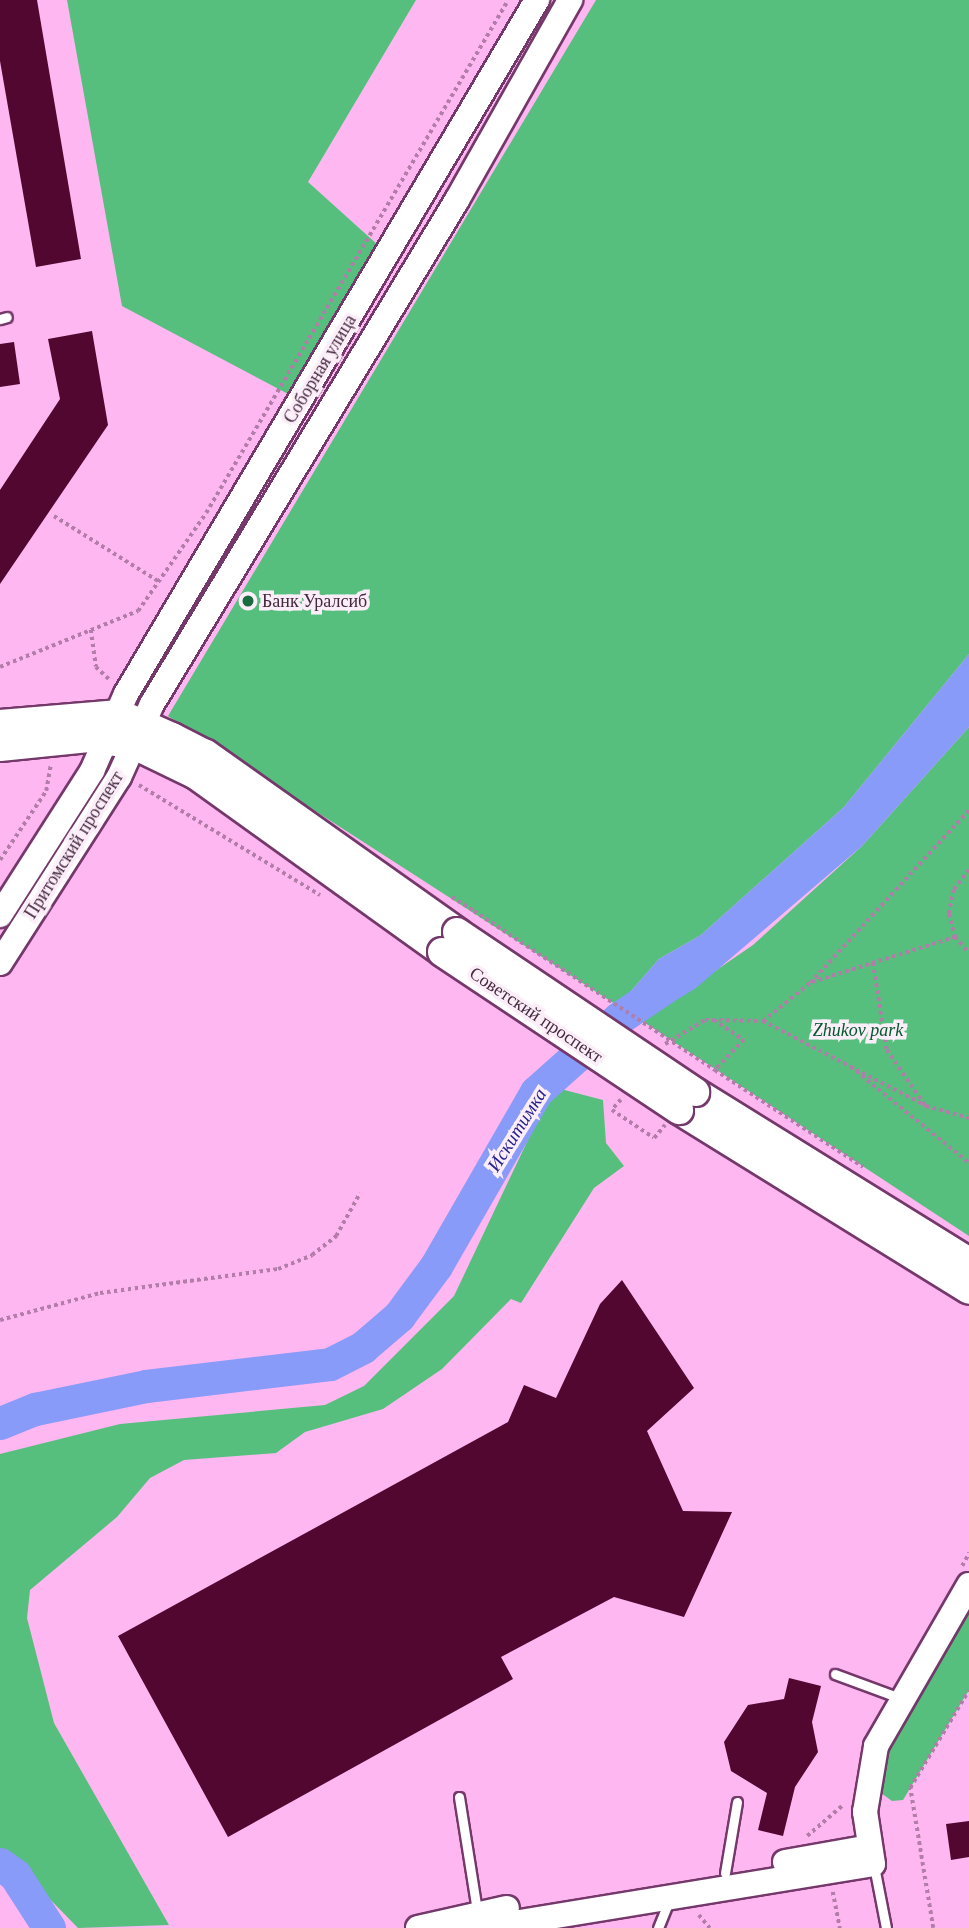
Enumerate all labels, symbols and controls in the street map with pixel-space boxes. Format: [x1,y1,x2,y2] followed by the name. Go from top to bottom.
[279,311,361,427] street label: Соборная улица
[262,590,367,612] place label: Банк Уралсиб
[240,593,256,609] marker: Банк Уралсиб
[20,767,128,923] street label: Притомский проспект
[465,962,607,1068] street label: Советский проспект
[813,1019,903,1041] park label: Zhukov park
[482,1084,552,1176] water label: Искитимка

